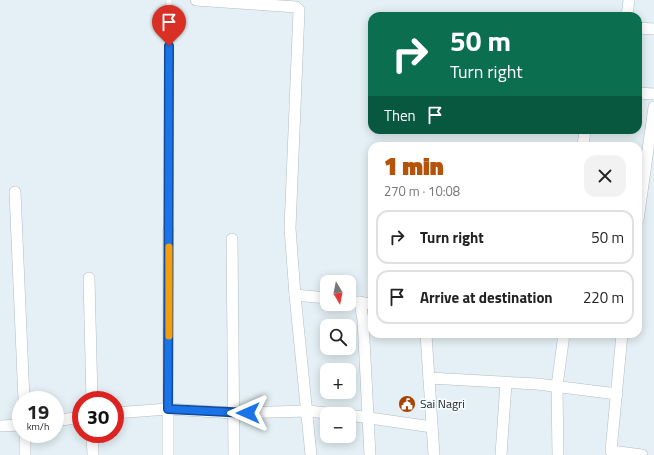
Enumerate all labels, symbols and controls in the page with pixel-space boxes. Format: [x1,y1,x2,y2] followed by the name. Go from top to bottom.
[152,5,186,46] pin
[158,11,180,33] icon: arrive
[450,19,511,62] text: 50 m
[384,28,436,80] icon: right
[450,58,523,85] text: Turn right
[384,104,416,127] text: Then
[424,104,446,126] icon: arrive
[384,148,444,184] text: 1 min
[584,155,626,197] button: close
[384,181,460,201] text: 270 m · 10:08
[386,226,408,248] icon: right
[420,226,484,249] text: Turn right
[591,226,624,249] text: 50 m
[320,275,356,311] north arrow
[320,275,356,443] map controls
[386,286,408,308] icon: arrive
[420,286,553,309] text: Arrive at destination
[583,286,624,309] text: 220 m
[320,319,356,355] button: search
[320,363,356,399] button: +
[72,391,124,443] speed limit sign: 30
[227,392,269,434] position arrow
[397,394,417,414] public building icon: Sai Nagri
[420,394,465,413] place label: Sai Nagri
[27,396,49,427] text: 19
[320,407,356,443] button: −
[27,419,49,434] text: km/h

